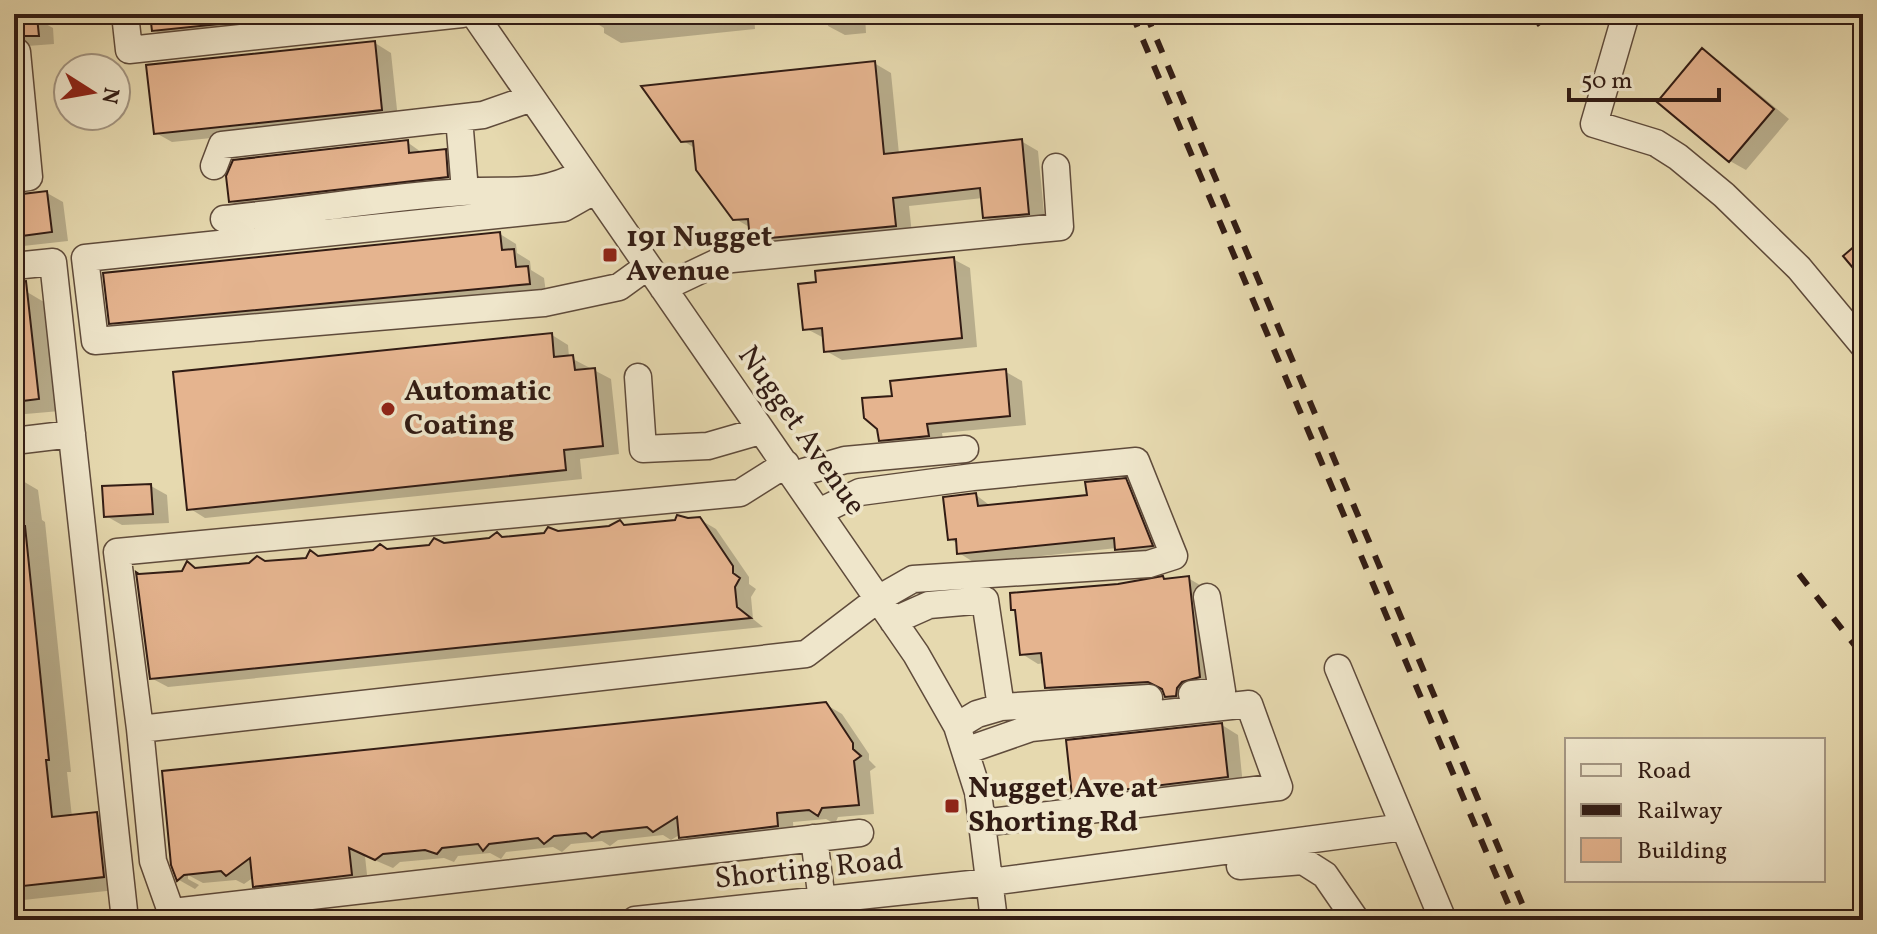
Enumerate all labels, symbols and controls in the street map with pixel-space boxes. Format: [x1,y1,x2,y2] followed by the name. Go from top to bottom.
[52,52,132,132] north arrow
[1569,52,1719,102] scale bar
[1581,65,1633,99] text: 50 m
[92,85,126,106] text: N
[626,217,772,293] place label: 191 Nugget Avenue
[601,246,619,264] marker: 191 Nugget Avenue
[727,338,875,524] street label: Nugget Avenue
[404,371,551,447] place label: Automatic Coating
[379,400,397,418] marker: Automatic Coating
[1565,738,1825,882] legend
[1637,755,1691,789] text: Road
[968,768,1158,844] place label: Nugget Ave at Shorting Rd
[1637,795,1723,829] text: Railway
[943,797,961,815] marker: Nugget Ave at Shorting Rd
[1637,835,1727,869] text: Building
[713,839,905,901] street label: Shorting Road

